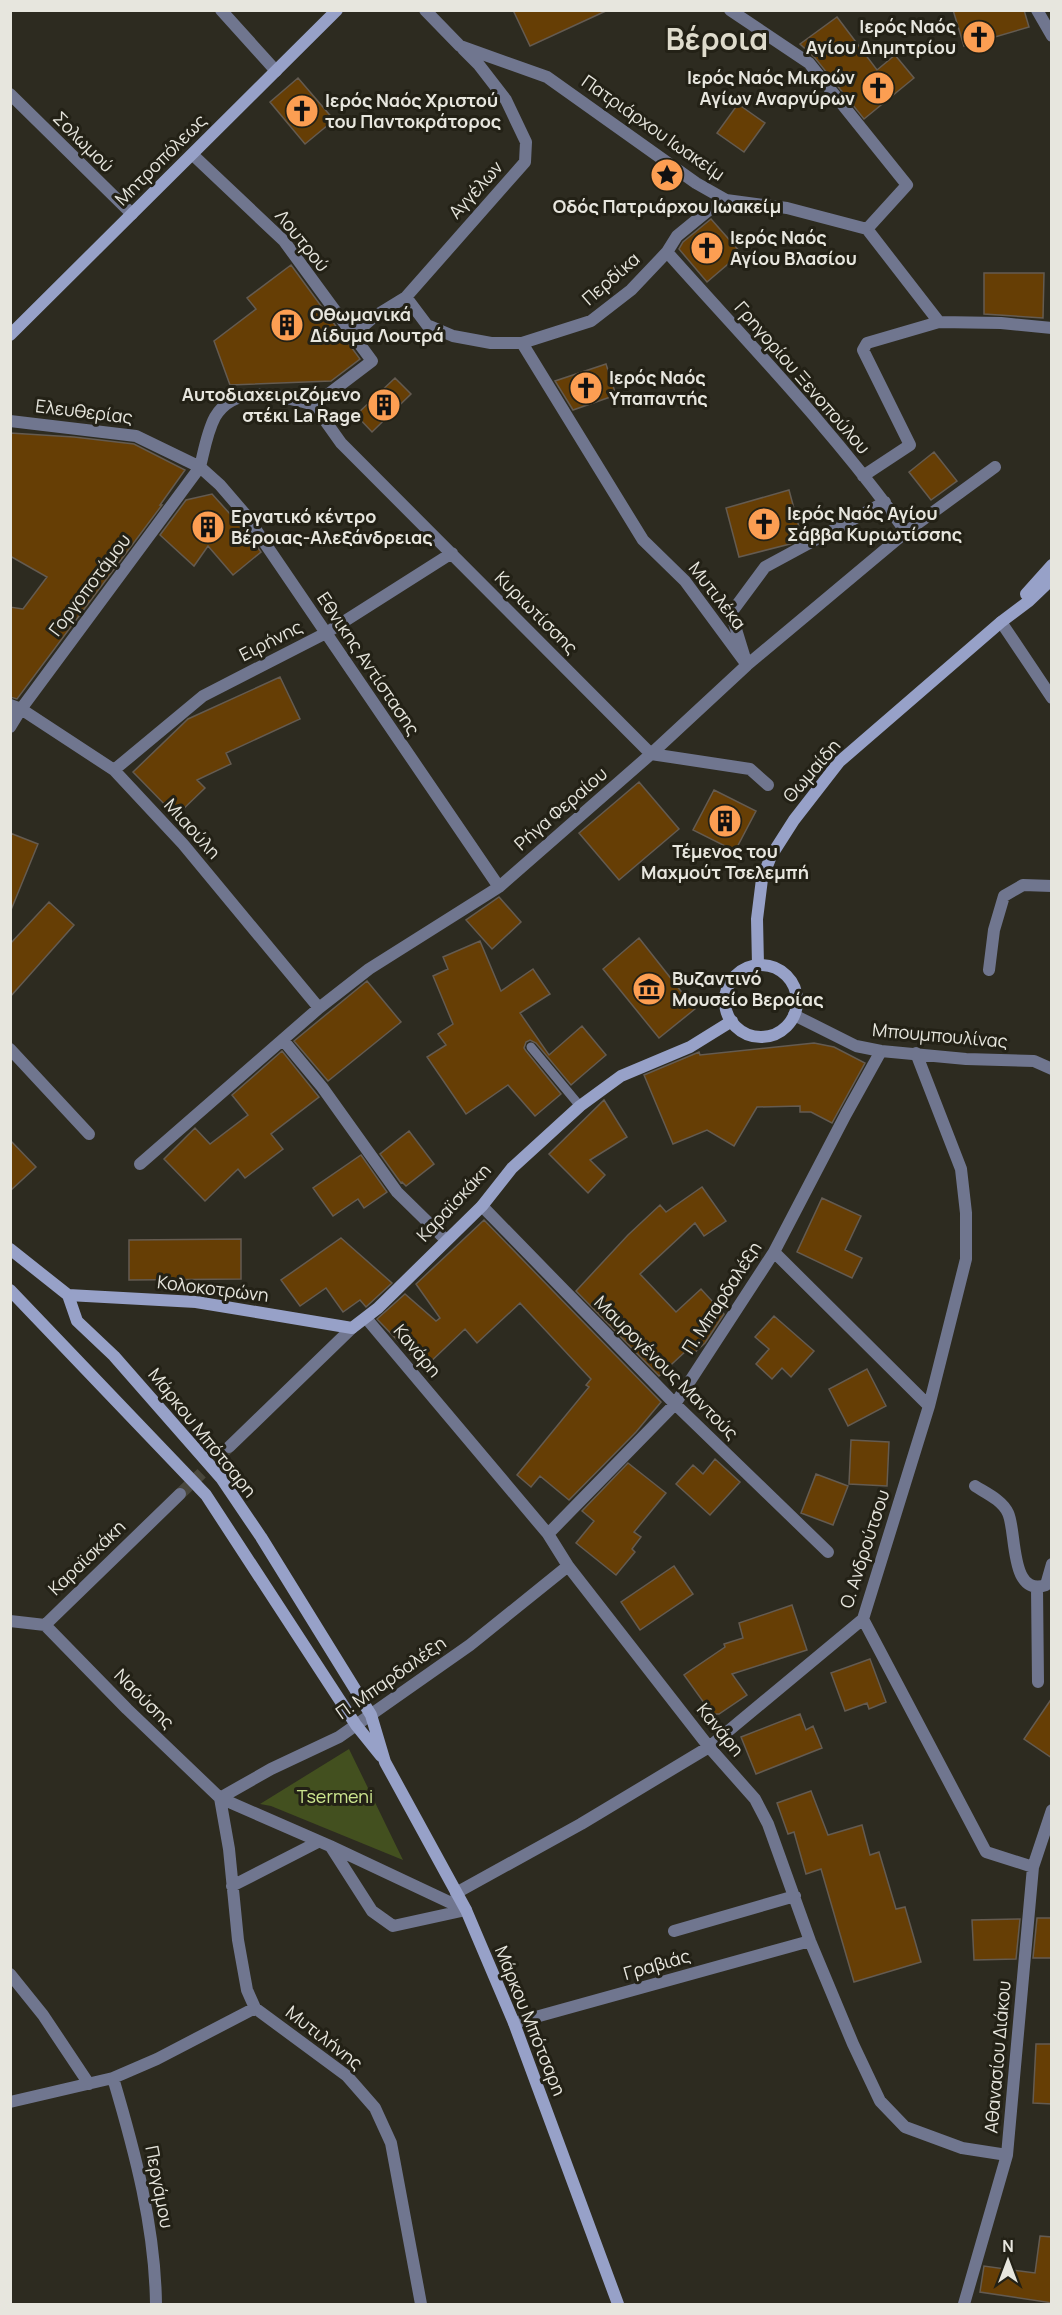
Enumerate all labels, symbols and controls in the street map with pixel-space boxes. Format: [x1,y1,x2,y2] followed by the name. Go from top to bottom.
[806,14,956,59] place label: Ιερός Ναός Αγίου Δημητρίου
[666,18,768,59] district label: Βέροια
[961,19,997,55] church icon: Ιερός Ναός Αγίου Δημητρίου
[687,65,855,110] place label: Ιερός Ναός Μικρών Αγίων Αναργύρων
[577,69,730,186] street label: Πατριάρχου Ιωακείμ
[860,70,896,106] church icon: Ιερός Ναός Μικρών Αγίων Αναργύρων
[325,88,501,133] place label: Ιερός Ναός Χριστού του Παντοκράτορος
[284,93,320,129] church icon: Ιερός Ναός Χριστού του Παντοκράτορος
[48,106,119,177] street label: Σολωμού
[109,108,211,210] street label: Μητροπόλεως
[443,155,508,223] street label: Αγγέλων
[649,157,685,193] place icon: Οδός Πατριάρχου Ιωακείμ
[553,194,781,218] place label: Οδός Πατριάρχου Ιωακείμ
[270,204,335,276] street label: Λουτρού
[730,225,857,270] place label: Ιερός Ναός Αγίου Βλασίου
[689,230,725,266] church icon: Ιερός Ναός Αγίου Βλασίου
[576,247,644,310] street label: Περδίκα
[730,296,876,459] street label: Γρηγορίου Ξενοπούλου
[310,302,444,347] place label: Οθωμανικά Δίδυμα Λουτρά
[269,307,305,343] building icon: Οθωμανικά Δίδυμα Λουτρά
[609,365,708,410] place label: Ιερός Ναός Υπαπαντής
[568,370,604,406] church icon: Ιερός Ναός Υπαπαντής
[182,382,361,427] place label: Αυτοδιαχειριζόμενο στέκι La Rage
[366,387,402,423] building icon: Αυτοδιαχειριζόμενο στέκι La Rage
[34,393,134,429] street label: Ελευθερίας
[787,501,962,546] place label: Ιερός Ναός Αγίου Σάββα Κυριωτίσσης
[231,504,433,549] place label: Εργατικό κέντρο Βέροιας-Αλεξάνδρειας
[746,506,782,542] church icon: Ιερός Ναός Αγίου Σάββα Κυριωτίσσης
[190,509,226,545] building icon: Εργατικό κέντρο Βέροιας-Αλεξάνδρειας
[43,528,136,640] street label: Γοργοποτάμου
[684,557,752,634] street label: Μυτιλέκα
[490,565,584,659] street label: Κυριωτίσσης
[312,587,426,740] street label: Εθνικης Αντίστασης
[235,614,306,666] street label: Ειρήνης
[777,734,845,807] street label: Θωμαίδη
[509,761,612,855] street label: Ρήγα Φεραίου
[159,793,226,864] street label: Μιαούλη
[707,803,743,839] building icon: Τέμενος του Μαχμούτ Τσελεμπή
[641,839,809,884] place label: Τέμενος του Μαχμούτ Τσελεμπή
[672,966,824,1011] place label: Βυζαντινό Μουσείο Βεροίας
[631,971,667,1007] museum icon: Βυζαντινό Μουσείο Βεροίας
[871,1017,1009,1053] street label: Μπουμπουλίνας
[411,1158,496,1247] street label: Καραϊσκάκη
[676,1237,766,1358] street label: Π. Μπαρδαλέξη
[156,1269,270,1307] street label: Κολοκοτρώνη
[590,1290,744,1445] street label: Μαυρογένους Μαντούς
[389,1319,447,1382] street label: Κανάρη
[143,1363,262,1502] street label: Μάρκου Μπότσαρη
[834,1486,895,1611] street label: Ο. Ανδρούτσου
[43,1514,130,1600] street label: Καραϊσκάκη
[331,1630,450,1724] street label: Π. Μπαρδαλέξη
[109,1663,180,1734] street label: Ναούσης
[692,1698,750,1761] street label: Κανάρη
[297,1784,373,1808] park label: Tsermeni
[490,1942,572,2099] street label: Μάρκου Μπότσαρη
[621,1943,693,1985] street label: Γραβιάς
[978,1980,1016,2134] street label: Αθανασίου Διάκου
[281,2000,368,2075] street label: Mυτιλήνης
[140,2143,180,2230] street label: Περγάμου
[978,2231,1038,2291] north arrow
[1002,2235,1014,2257] text: N

